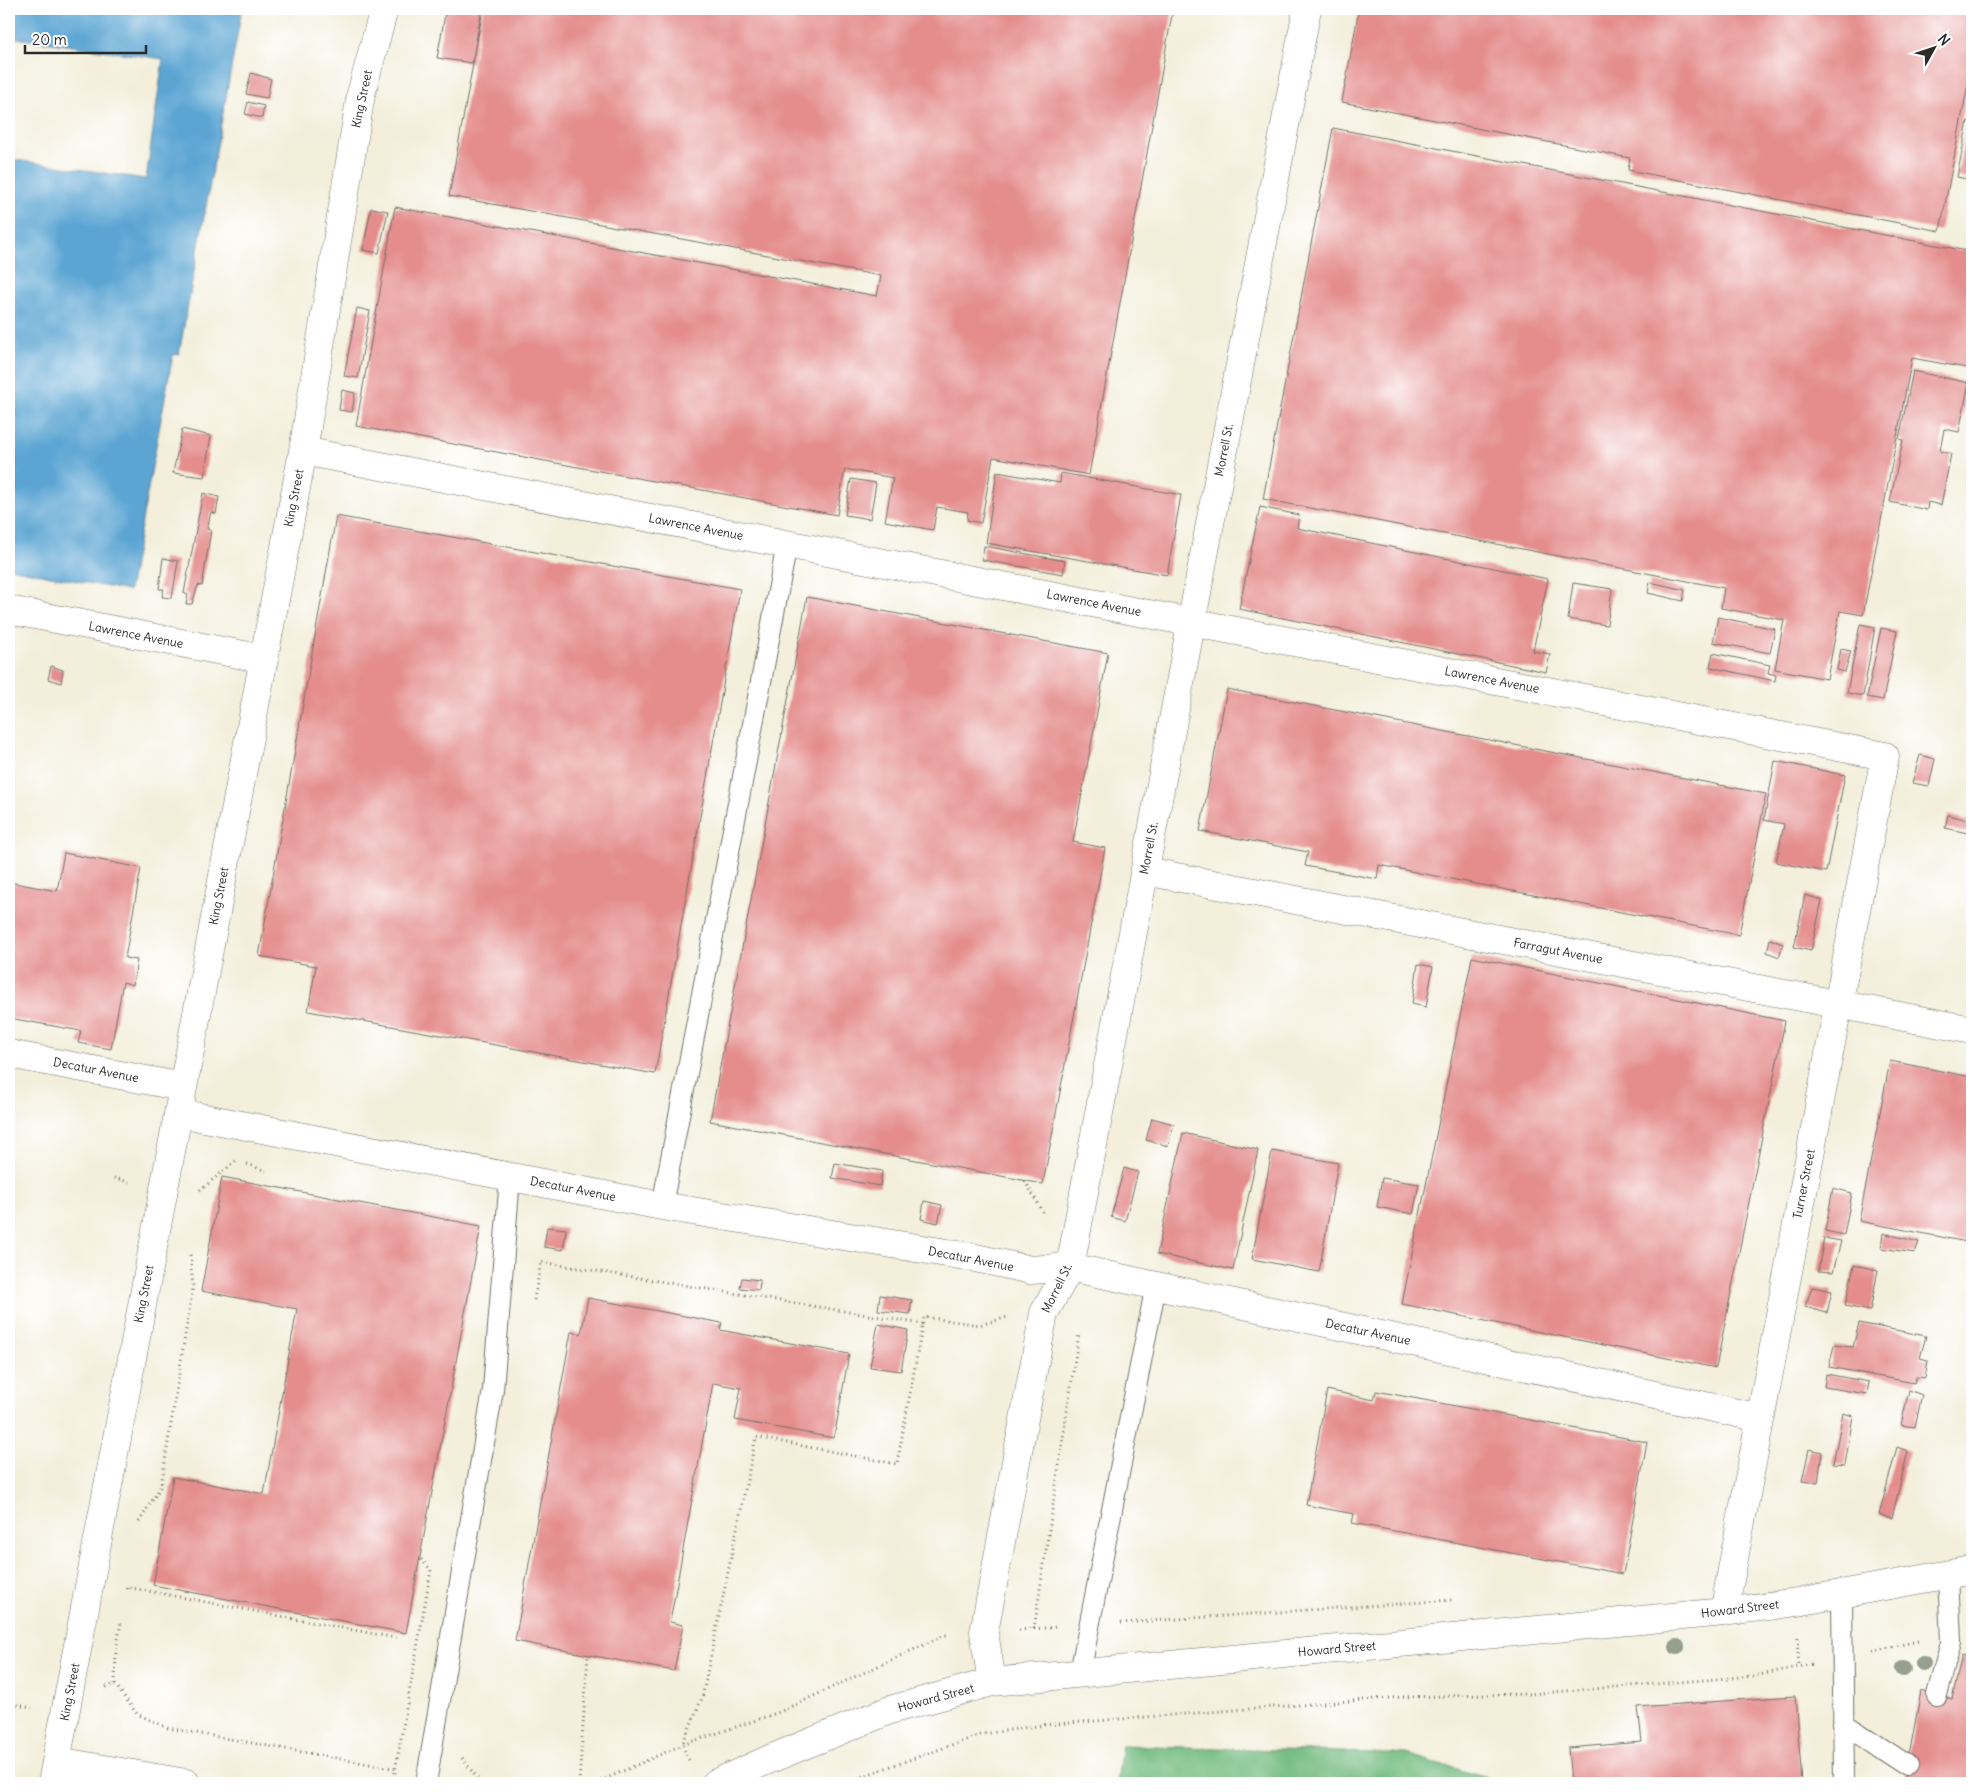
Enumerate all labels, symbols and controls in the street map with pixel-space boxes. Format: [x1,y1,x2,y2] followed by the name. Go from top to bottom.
[25,22,146,54] scale bar
[1908,22,1958,72] north arrow
[32,30,67,49] text: 20 m
[1934,30,1954,49] text: N
[348,69,375,129] street label: King Street
[1211,422,1236,478] street label: Morrell St.
[281,468,306,528] street label: King Street
[647,510,745,543] street label: Lawrence Avenue
[1045,586,1143,619] street label: Lawrence Avenue
[87,618,185,651] street label: Lawrence Avenue
[1443,663,1541,696] street label: Lawrence Avenue
[1136,820,1161,876] street label: Morrell St.
[206,866,231,926] street label: King Street
[1512,935,1604,966] street label: Farragut Avenue
[52,1054,140,1085] street label: Decatur Avenue
[1789,1148,1818,1220] street label: Turner Street
[529,1173,617,1204] street label: Decatur Avenue
[927,1243,1015,1274] street label: Decatur Avenue
[1038,1260,1075,1315] street label: Morrell St.
[131,1264,156,1324] street label: King Street
[1324,1315,1412,1348] street label: Decatur Avenue
[1700,1596,1780,1621] street label: Howard Street
[1297,1638,1377,1659] street label: Howard Street
[57,1662,82,1722] street label: King Street
[896,1680,976,1715] street label: Howard Street

